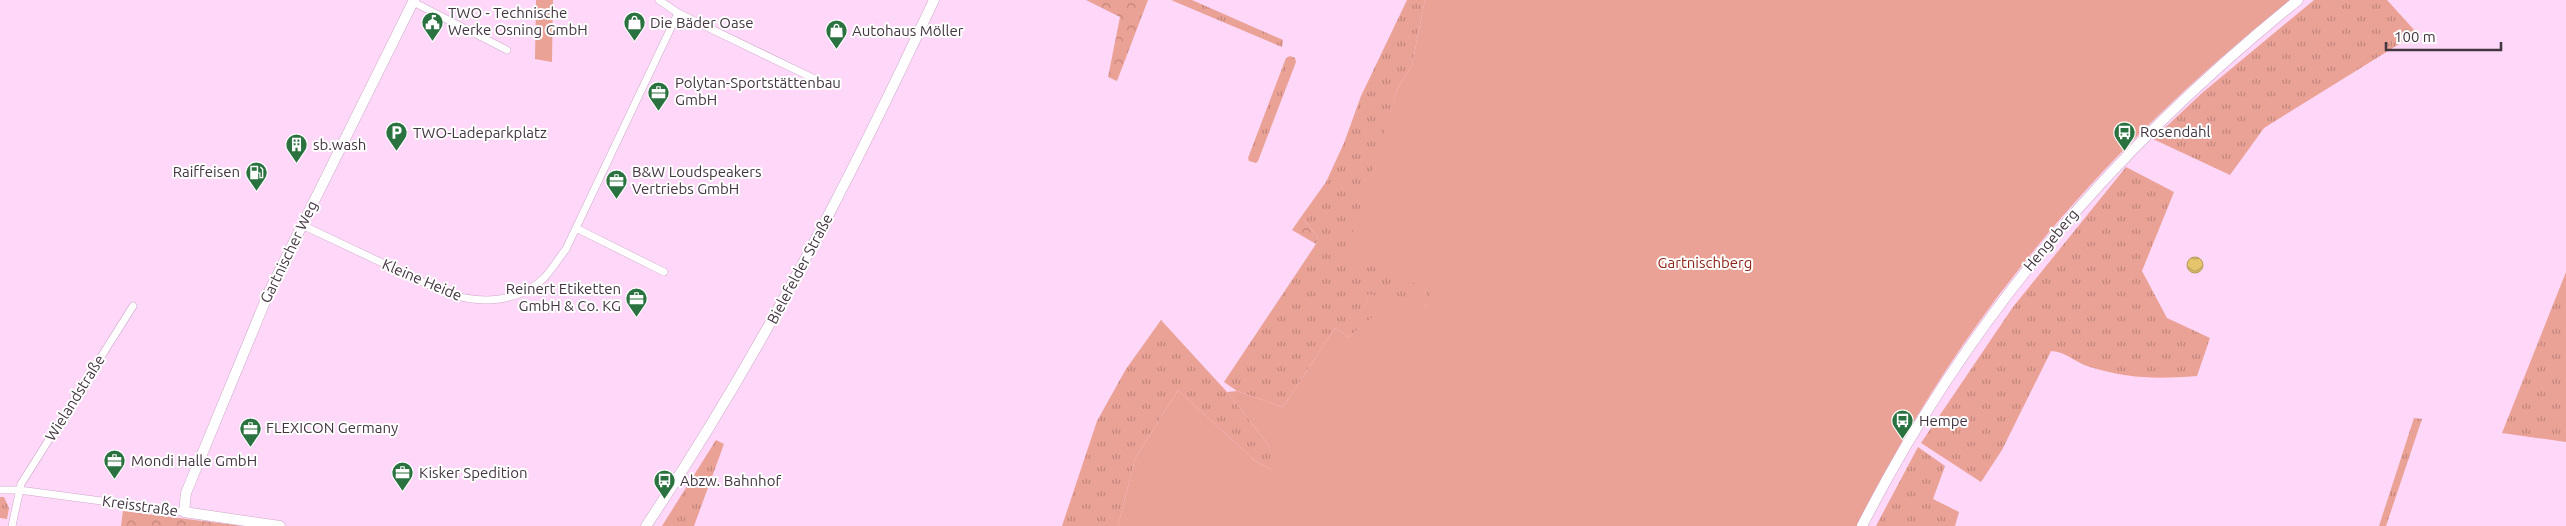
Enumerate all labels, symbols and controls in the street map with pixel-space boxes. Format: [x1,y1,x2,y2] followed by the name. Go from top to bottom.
[448,4,588,38] place label: TWO - Technische Werke Osning GmbH
[420,10,444,41] public building icon: TWO - Technische Werke Osning GmbH
[622,11,646,42] shop icon: Die Bäder Oase
[650,14,754,31] place label: Die Bäder Oase
[824,19,848,50] shop icon: Autohaus Möller
[2386,20,2501,52] scale bar
[852,22,964,39] place label: Autohaus Möller
[2394,28,2436,45] text: 100 m
[675,74,841,108] place label: Polytan-Sportstättenbau GmbH
[647,80,671,111] office icon: Polytan-Sportstättenbau GmbH
[2112,120,2136,151] bus stop icon: Rosendahl
[385,121,409,152] parking icon: TWO-Ladeparkplatz
[2140,123,2210,140] place label: Rosendahl
[413,124,547,141] place label: TWO-Ladeparkplatz
[285,133,309,164] building icon: sb.wash
[313,136,366,153] place label: sb.wash
[244,160,268,191] fuel station icon: Raiffeisen
[173,163,240,180] place label: Raiffeisen
[632,163,761,197] place label: B&W Loudspeakers Vertriebs GmbH
[604,169,628,200] office icon: B&W Loudspeakers Vertriebs GmbH
[256,198,321,306] street label: Gartnischer Weg
[2020,205,2081,274] street label: Hengeberg
[763,211,836,327] street label: Bielefelder Straße
[1658,254,1752,271] park label: Gartnischberg
[380,255,465,304] street label: Kleine Heide
[506,280,621,314] place label: Reinert Etiketten GmbH & Co. KG
[625,286,649,317] office icon: Reinert Etiketten GmbH & Co. KG
[41,352,108,444] street label: Wielandstraße
[1891,409,1915,440] bus stop icon: Hempe
[1919,412,1968,429] place label: Hempe
[238,416,262,447] office icon: FLEXICON Germany
[266,419,398,436] place label: FLEXICON Germany
[103,449,127,480] office icon: Mondi Halle GmbH
[131,452,257,469] place label: Mondi Halle GmbH
[391,461,415,492] office icon: Kisker Spedition
[419,464,528,481] place label: Kisker Spedition
[652,469,676,500] bus stop icon: Abzw. Bahnhof
[680,472,781,489] place label: Abzw. Bahnhof
[101,492,179,519] street label: Kreisstraße

